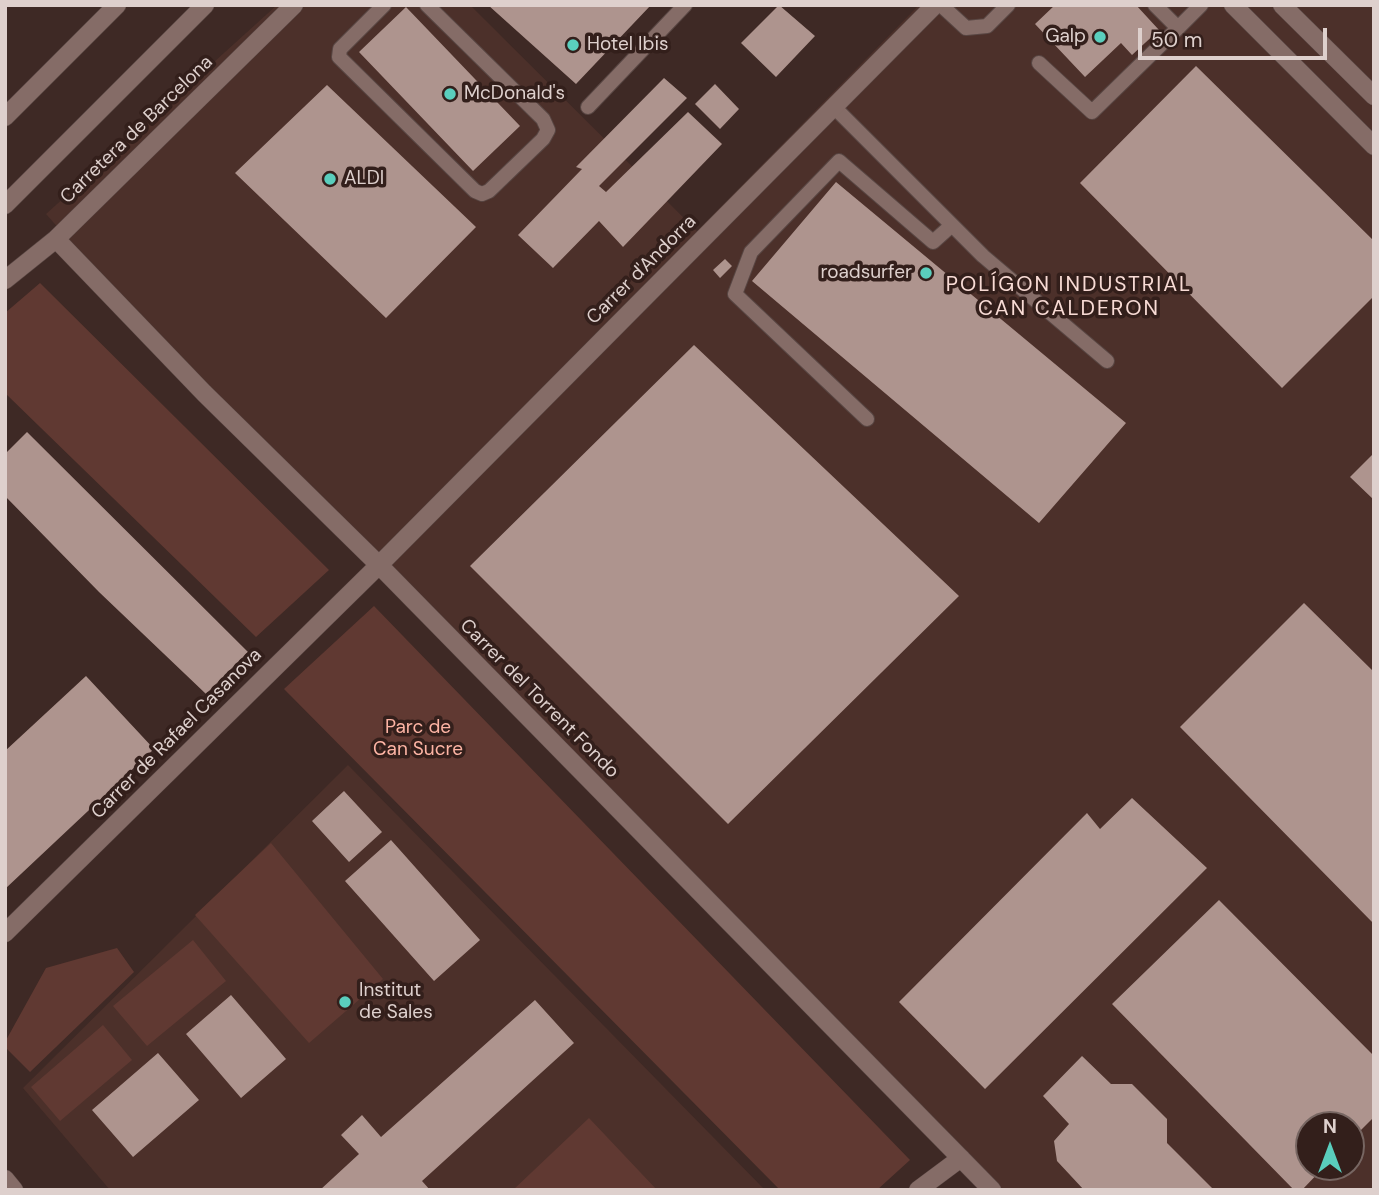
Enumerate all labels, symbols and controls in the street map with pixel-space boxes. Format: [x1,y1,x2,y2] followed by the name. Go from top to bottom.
[1141,14,1330,58] scale bar
[1045,26,1086,48] place label: Galp
[1151,26,1202,54] text: 50 m
[1092,29,1108,45] marker: Galp
[587,34,669,56] place label: Hotel Ibis
[565,37,581,53] marker: Hotel Ibis
[56,51,218,209] street label: Carretera de Barcelona
[464,83,565,105] place label: McDonald's
[442,86,458,102] marker: McDonald's
[344,168,384,190] place label: ALDI
[322,171,338,187] marker: ALDI
[583,211,701,329] street label: Carrer d'Andorra
[820,262,912,284] place label: roadsurfer
[918,265,934,281] marker: roadsurfer
[948,272,1190,322] district label: POLÍGON INDUSTRIAL CAN CALDERON
[455,615,623,783] street label: Carrer del Torrent Fondo
[87,644,267,824] street label: Carrer de Rafael Casanova
[373,717,463,761] park label: Parc de Can Sucre
[359,980,433,1024] place label: Institut de Sales
[337,994,353,1010] marker: Institut de Sales
[1295,1111,1365,1181] north arrow
[1323,1114,1337,1139] text: N

